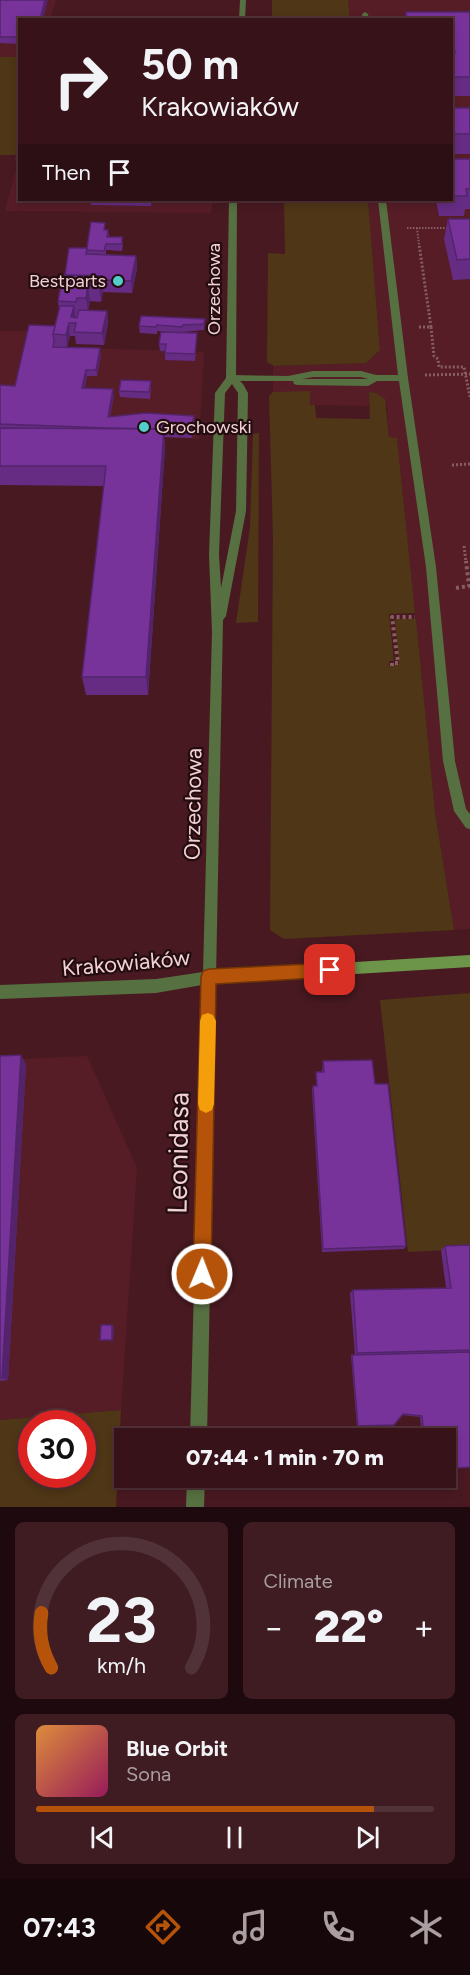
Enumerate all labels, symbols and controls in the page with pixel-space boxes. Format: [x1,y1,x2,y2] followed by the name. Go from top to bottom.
[141,39,239,90] text: 50 m
[42,42,120,120] icon: right
[141,90,299,123] text: Krakowiaków
[103,156,136,189] icon: arrive
[42,159,91,186] text: Then
[203,243,225,335] street label: Orzechowa
[29,270,106,292] place label: Bestparts
[111,274,125,288] marker: Bestparts
[156,416,252,438] place label: Grochowski
[137,420,151,434] marker: Grochowski
[179,748,207,860] street label: Orzechowa
[61,944,192,982] street label: Krakowiaków
[304,944,355,995] pin
[313,953,346,986] icon: arrive
[160,1092,196,1214] street label: Leonidasa
[170,1242,234,1306] position arrow
[18,1410,96,1488] speed limit sign: 30
[186,1444,384,1471] text: 07:44 · 1 min · 70 m
[264,1569,333,1593] text: Climate
[86,1583,157,1658] text: 23
[314,1599,384,1653] text: 22°
[264,1608,284,1647] text: −
[413,1608,434,1647] text: +
[97,1653,146,1678] text: km/h
[126,1735,228,1762] text: Blue Orbit
[126,1762,171,1786] text: Sona
[86,1821,119,1854] icon: previous
[218,1821,251,1854] icon: pause
[351,1821,384,1854] icon: next
[142,1906,184,1948] icon: directions
[229,1906,271,1948] icon: music
[317,1906,359,1948] icon: phone
[405,1906,447,1948] icon: climate
[23,1911,96,1944] text: 07:43

